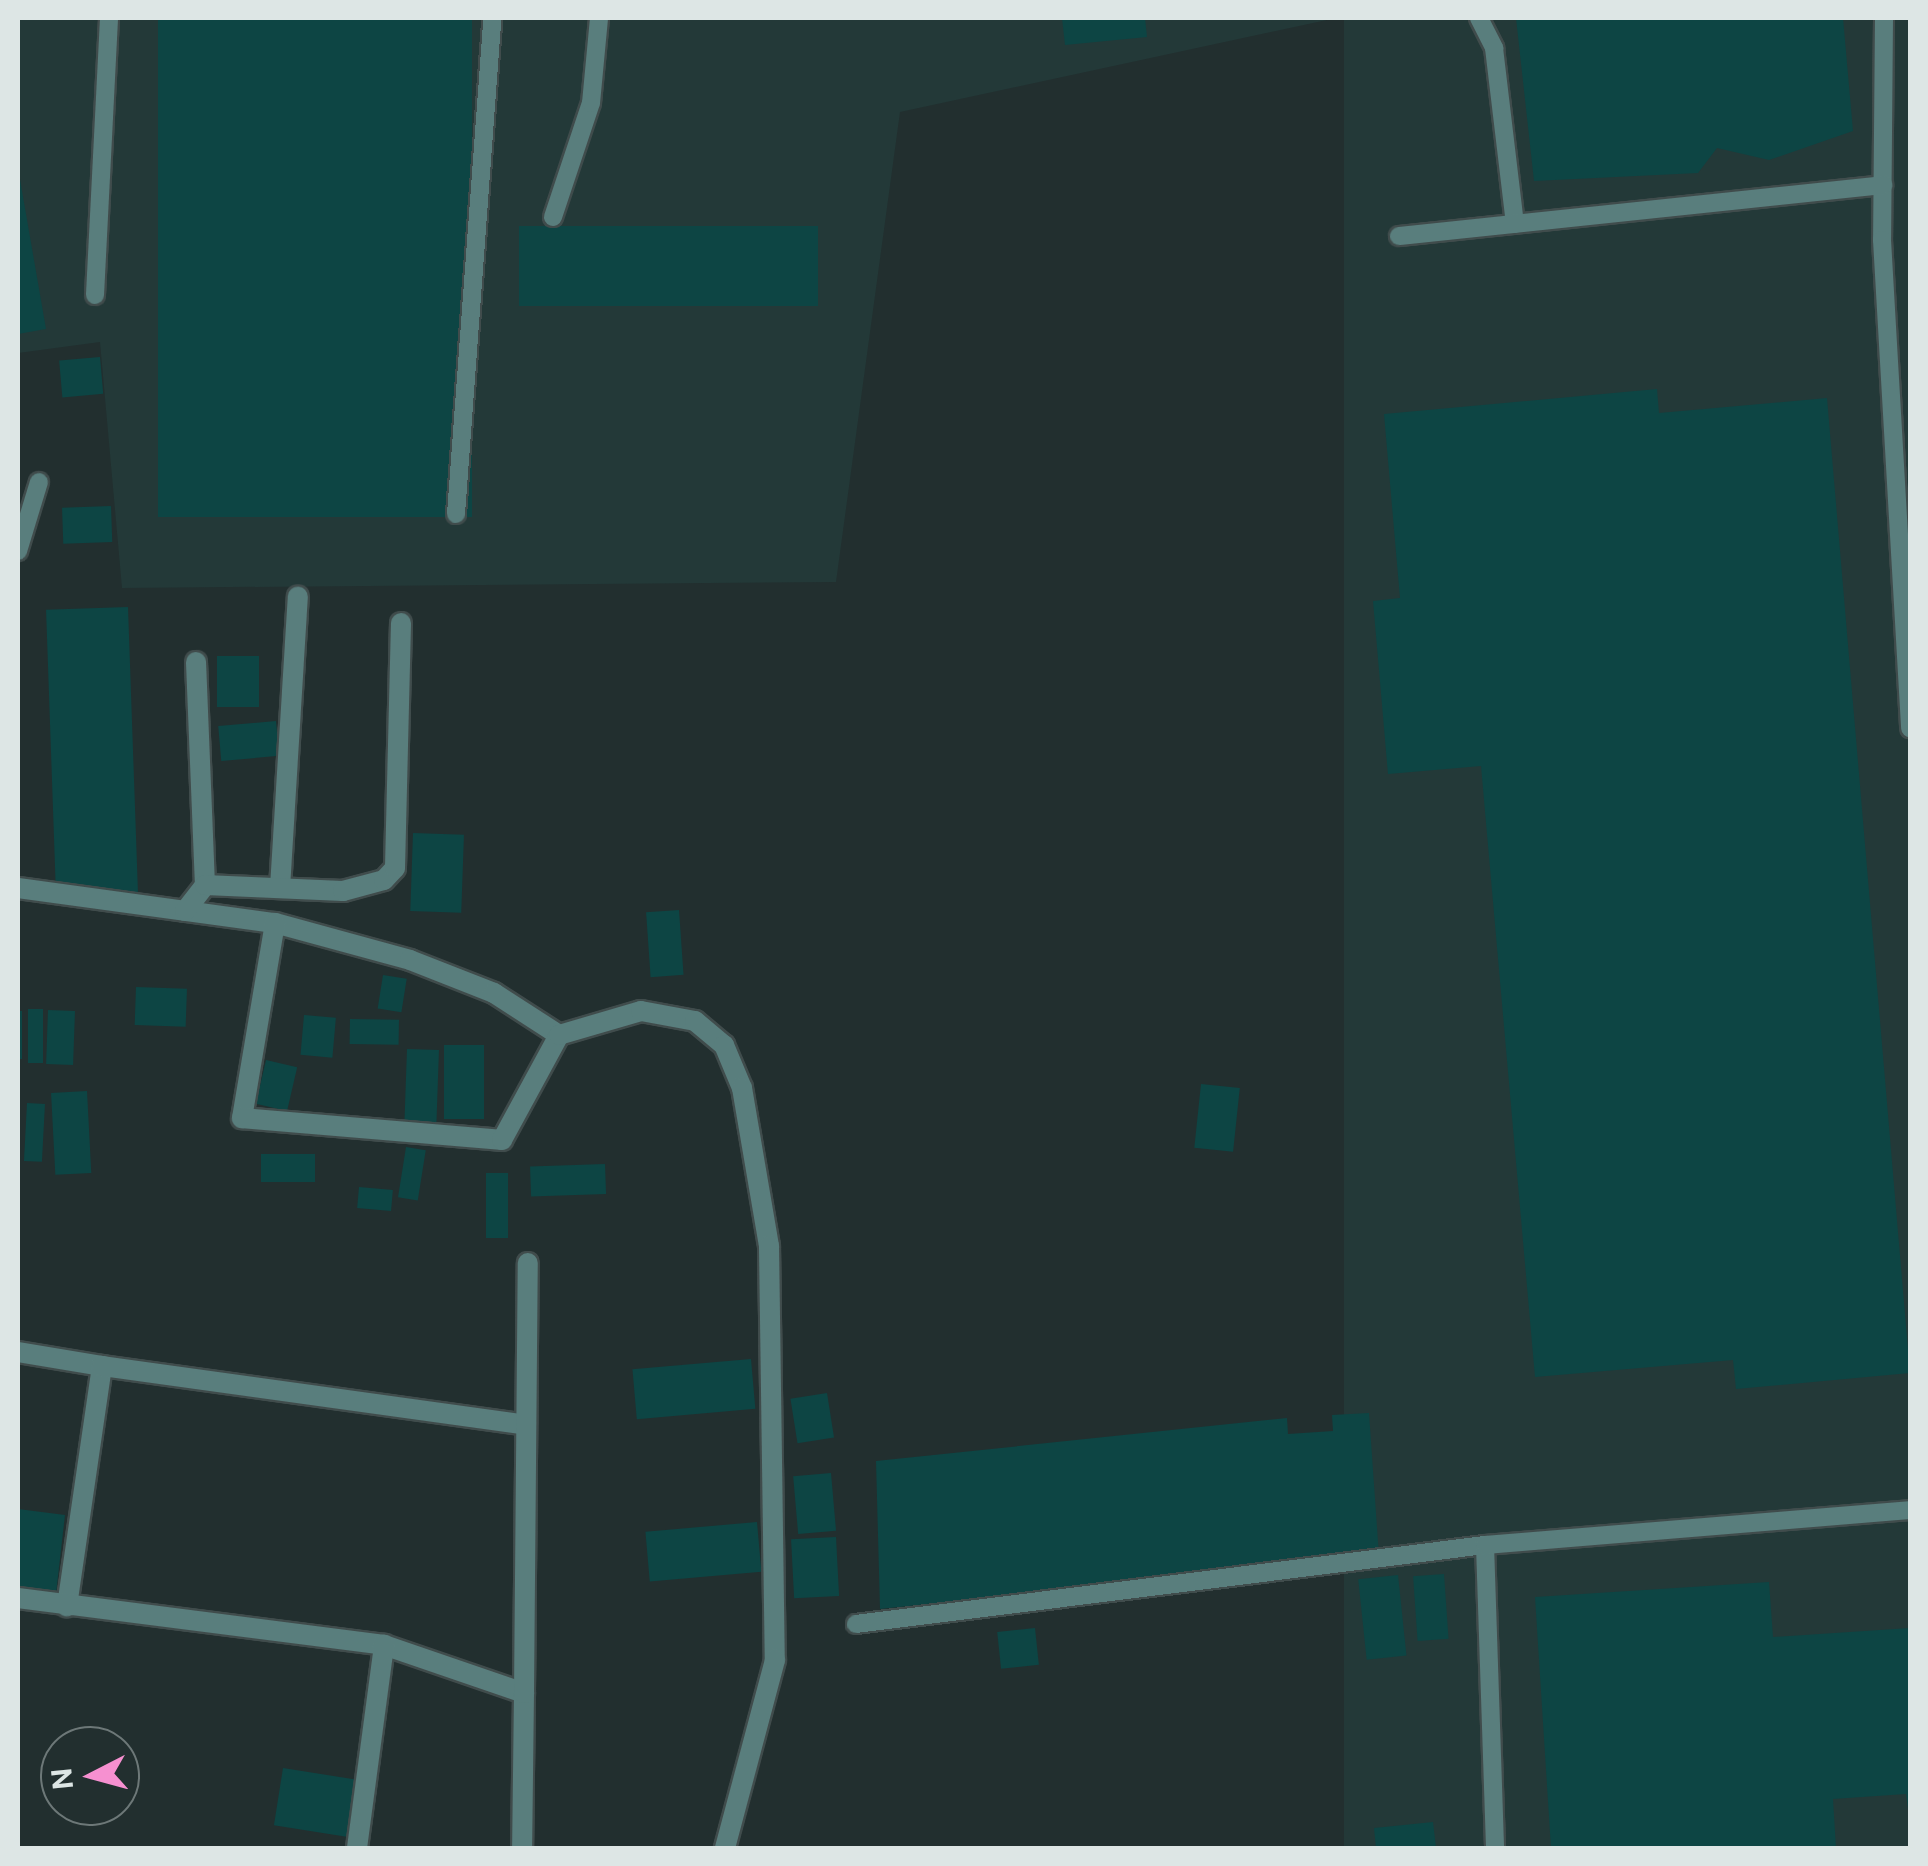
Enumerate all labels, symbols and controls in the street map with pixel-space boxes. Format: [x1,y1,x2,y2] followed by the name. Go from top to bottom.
[40,1726,140,1826] north arrow
[44,1766,79,1792] text: N

